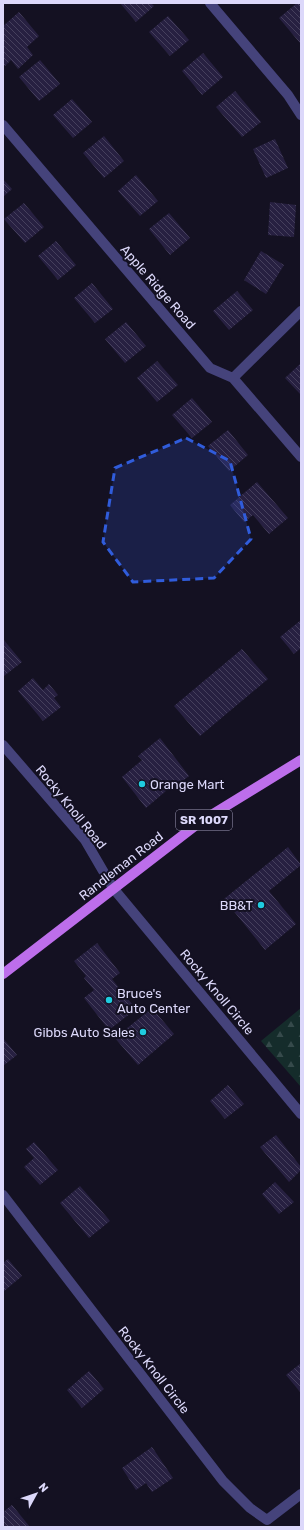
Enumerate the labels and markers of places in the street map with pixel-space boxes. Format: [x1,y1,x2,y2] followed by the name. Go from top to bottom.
[150,777,224,793] place label: Orange Mart
[137,779,147,789] marker: Orange Mart
[220,898,253,913] place label: BB&T
[256,900,266,910] marker: BB&T
[117,986,190,1016] place label: Bruce's Auto Center
[104,995,114,1005] marker: Bruce's Auto Center
[34,1025,135,1040] place label: Gibbs Auto Sales
[138,1027,148,1037] marker: Gibbs Auto Sales

